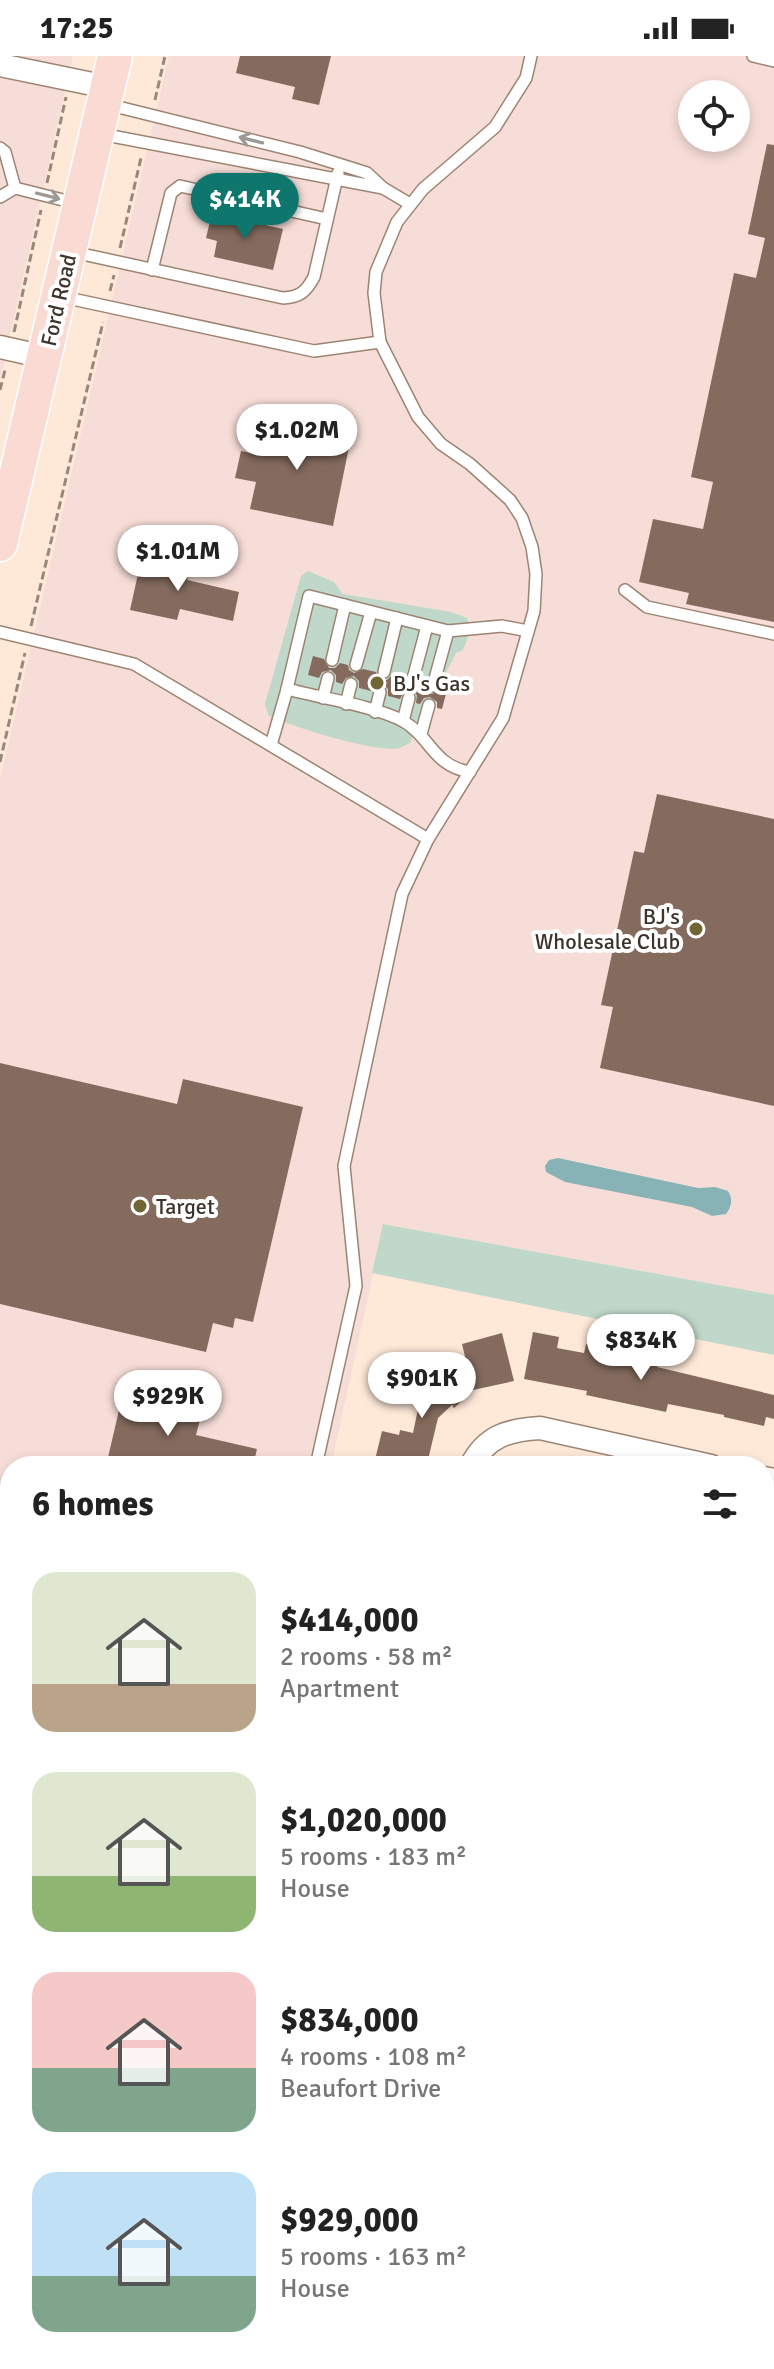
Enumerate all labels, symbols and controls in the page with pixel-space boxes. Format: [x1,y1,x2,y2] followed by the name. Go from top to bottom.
[40,10,114,47] text: 17:25
[678,80,750,152] map controls
[678,80,750,152] button: locate
[238,132,264,147] one-way arrow
[189,173,301,241] pin: $414K
[209,183,281,215] text: $414K
[34,189,60,204] one-way arrow
[35,251,82,349] street label: Ford Road
[232,404,362,472] pin: $1.02M
[254,414,340,446] text: $1.02M
[113,525,243,593] pin: $1.01M
[135,535,221,567] text: $1.01M
[393,670,470,697] place label: BJ's Gas
[368,674,386,692] marker: BJ's Gas
[535,903,680,955] place label: BJ's Wholesale Club
[687,920,705,938] marker: BJ's Wholesale Club
[156,1193,215,1220] place label: Target
[131,1197,149,1215] marker: Target
[585,1314,697,1382] pin: $834K
[605,1324,677,1356] text: $834K
[366,1352,478,1420] pin: $901K
[386,1362,458,1394] text: $901K
[112,1370,224,1438] pin: $929K
[132,1380,204,1412] text: $929K
[698,1482,742,1526] icon: filters
[32,1483,153,1525] text: 6 homes
[280,1599,419,1641] text: $414,000
[96,1604,192,1700] icon: home
[280,1641,453,1673] text: 2 rooms · 58 m²
[280,1673,399,1705] text: Apartment
[280,1799,447,1841] text: $1,020,000
[96,1804,192,1900] icon: home
[280,1841,467,1873] text: 5 rooms · 183 m²
[280,1873,350,1905] text: House
[280,1999,419,2041] text: $834,000
[96,2004,192,2100] icon: home
[280,2041,467,2073] text: 4 rooms · 108 m²
[280,2073,441,2105] text: Beaufort Drive
[280,2199,419,2241] text: $929,000
[96,2204,192,2300] icon: home
[280,2241,467,2273] text: 5 rooms · 163 m²
[280,2273,350,2305] text: House

